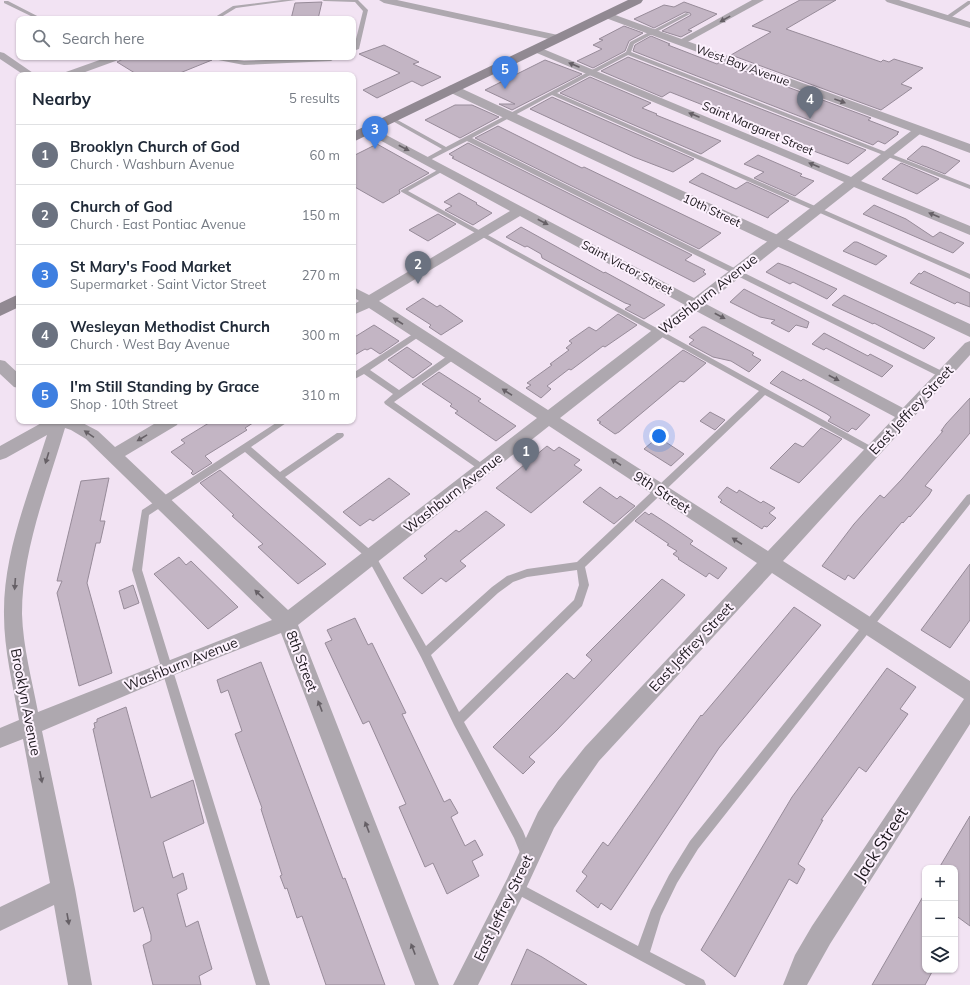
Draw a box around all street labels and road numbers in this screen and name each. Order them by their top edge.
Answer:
street label: West Bay Avenue [694,41,792,89]
street label: Saint Margaret Street [700,98,816,158]
street label: 10th Street [681,190,743,230]
street label: Saint Victor Street [579,237,675,297]
street label: Washburn Avenue [655,250,761,338]
street label: East Jeffrey Street [865,361,957,458]
street label: Washburn Avenue [400,449,506,537]
street label: 9th Street [630,467,694,517]
street label: East Jeffrey Street [645,598,737,695]
street label: 8th Street [282,628,322,694]
street label: Washburn Avenue [122,633,240,695]
street label: Brooklyn Avenue [7,647,45,757]
street label: Jack Street [848,803,913,886]
street label: East Jeffrey Street [470,852,536,964]

